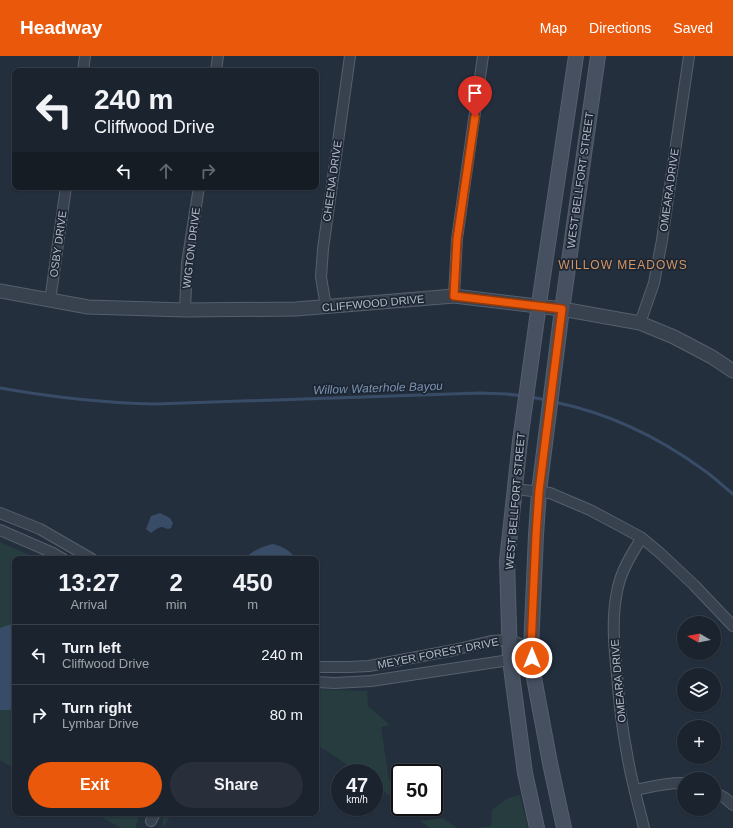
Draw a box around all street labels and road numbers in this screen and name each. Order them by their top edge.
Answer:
street label: WEST BELLFORT STREET [564,111,596,249]
street label: CHEENA DRIVE [320,140,344,222]
street label: OMEARA DRIVE [657,148,681,232]
street label: WIGTON DRIVE [180,207,202,289]
street label: OSBY DRIVE [47,210,69,278]
street label: CLIFFWOOD DRIVE [321,293,425,313]
street label: WEST BELLFORT STREET [503,432,527,570]
street label: MEYER FOREST DRIVE [376,635,500,671]
street label: OMEARA DRIVE [608,639,628,723]

